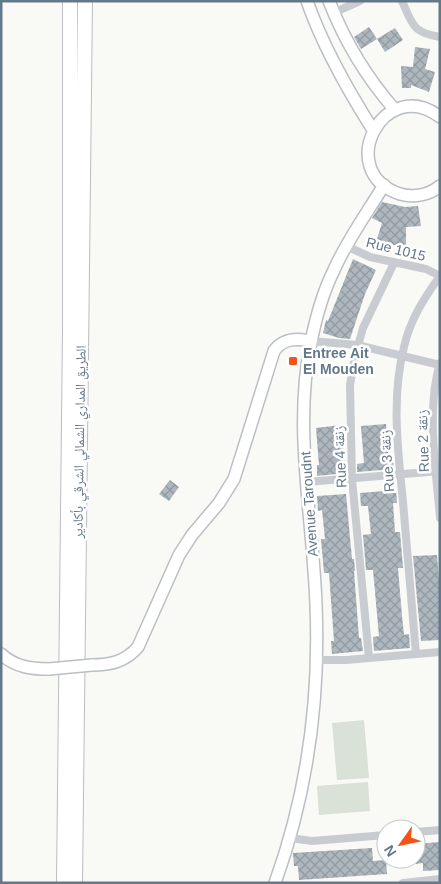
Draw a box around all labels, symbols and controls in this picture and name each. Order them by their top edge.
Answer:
street label: Rue 1015 [365,234,428,264]
street label: الطريق المداري الشمالي الشرقي بأكادير [69,345,92,540]
place label: Entree Ait El Mouden [303,345,374,377]
marker: Entree Ait El Mouden [287,355,299,367]
street label: Rue 2 زنقة [414,410,433,472]
street label: Rue 4 زنقة [330,425,351,489]
street label: Rue 3 زنقة [377,429,398,493]
street label: Avenue Taroudnt [297,451,321,557]
north arrow [376,819,426,869]
text: N [381,842,400,860]

